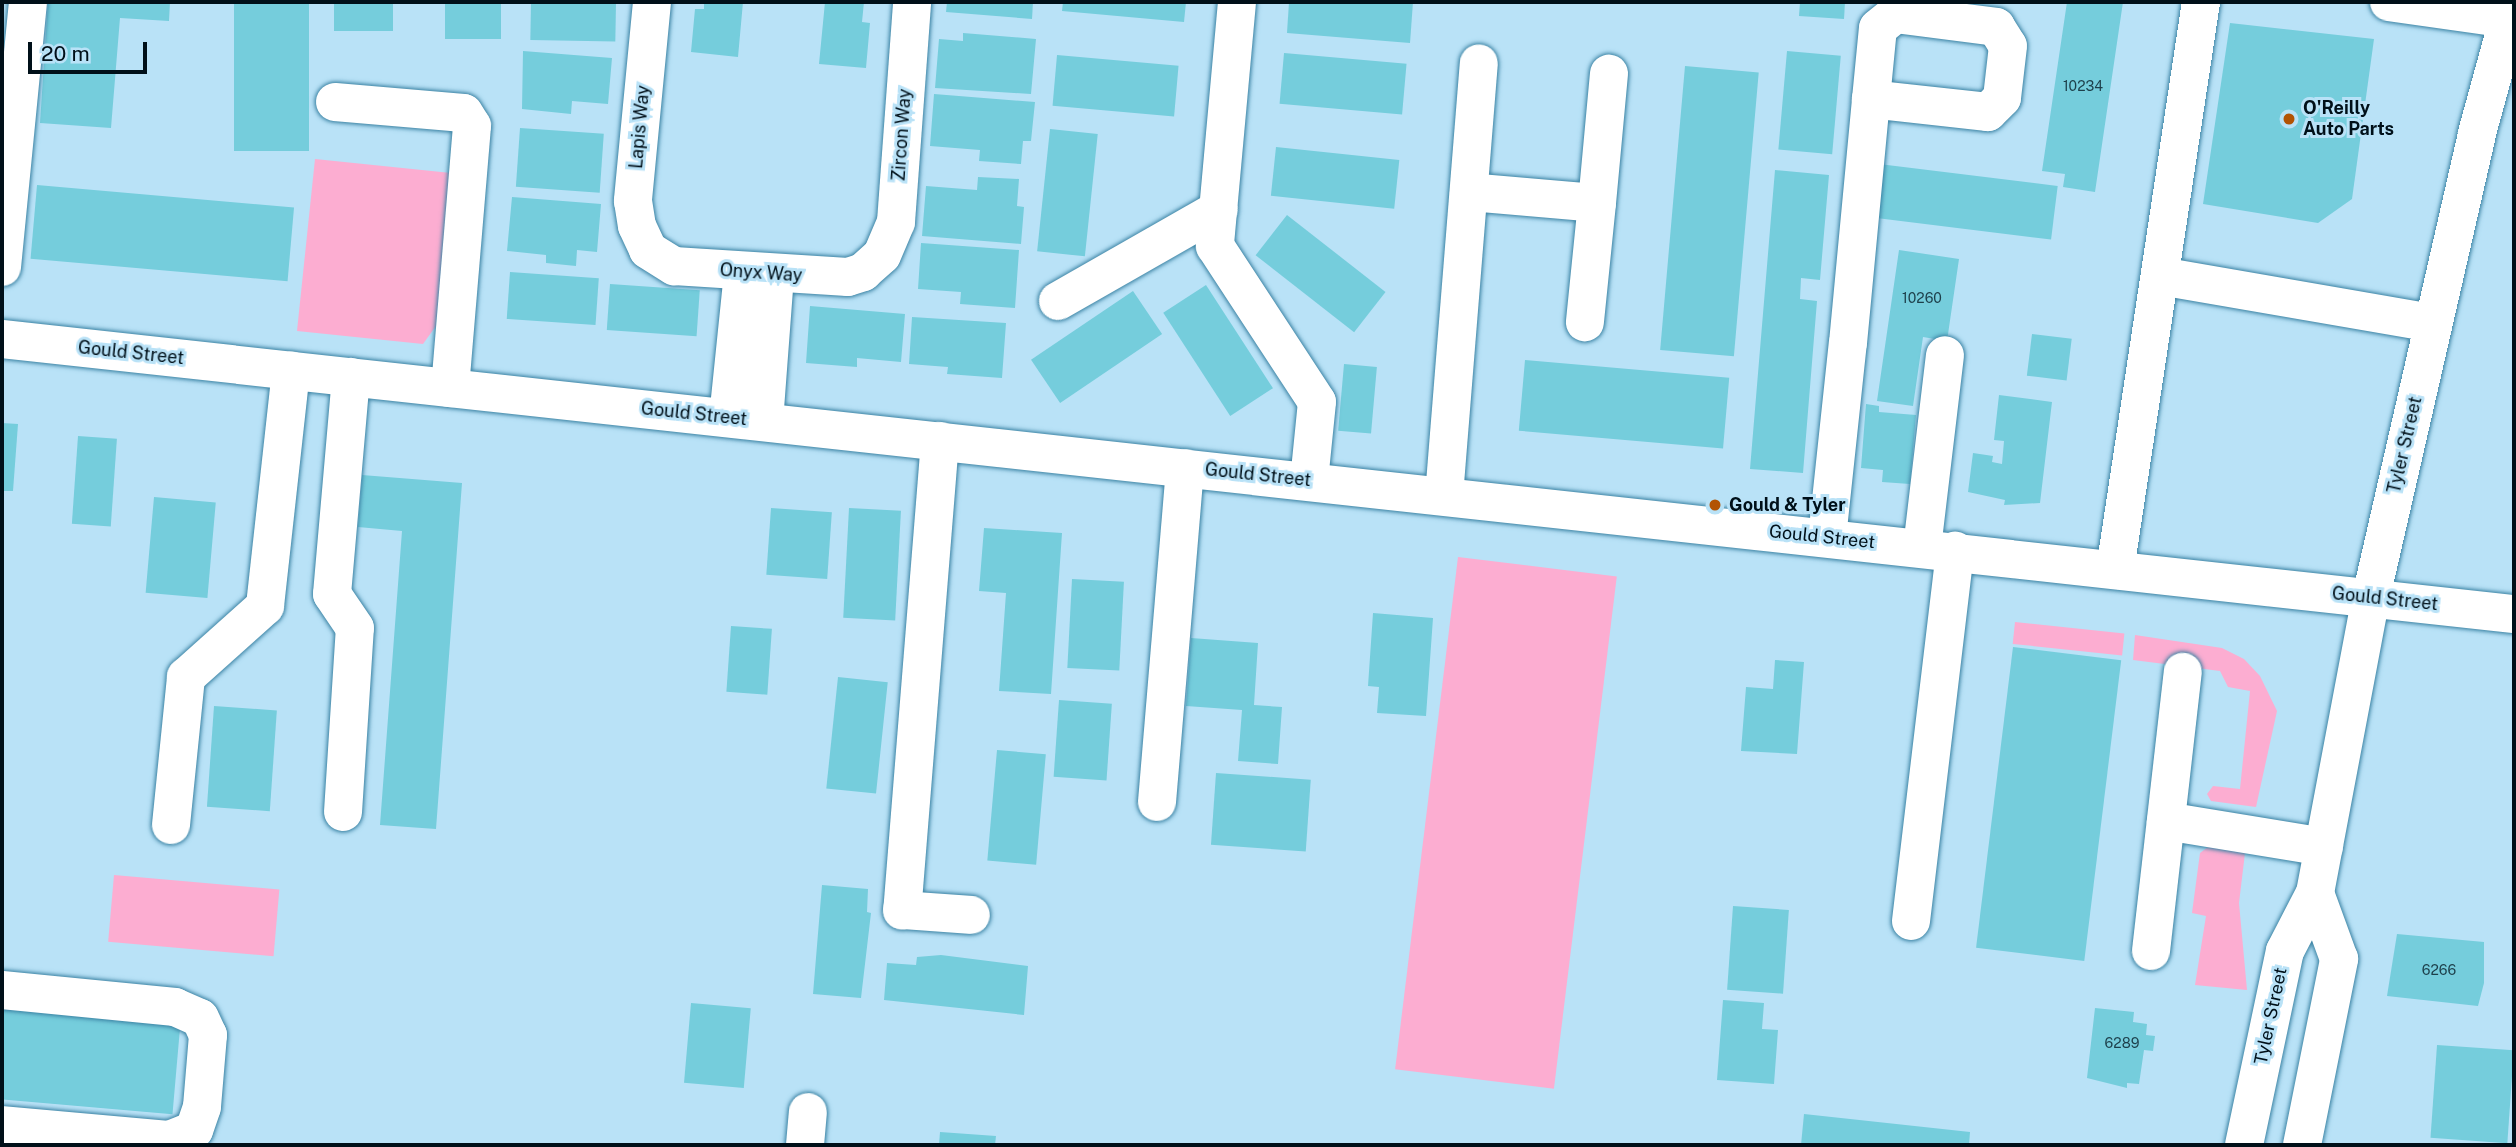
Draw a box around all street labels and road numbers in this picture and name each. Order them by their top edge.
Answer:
street label: Lapis Way [626,84,654,170]
street label: Zircon Way [888,88,916,182]
street label: Onyx Way [719,259,803,287]
street label: Gould Street [77,337,185,369]
street label: Tyler Street [2383,394,2427,496]
street label: Gould Street [640,398,748,430]
street label: Gould Street [1204,459,1312,491]
street label: Gould Street [1768,521,1876,553]
street label: Gould Street [2331,583,2439,615]
street label: Tyler Street [2250,965,2292,1067]

